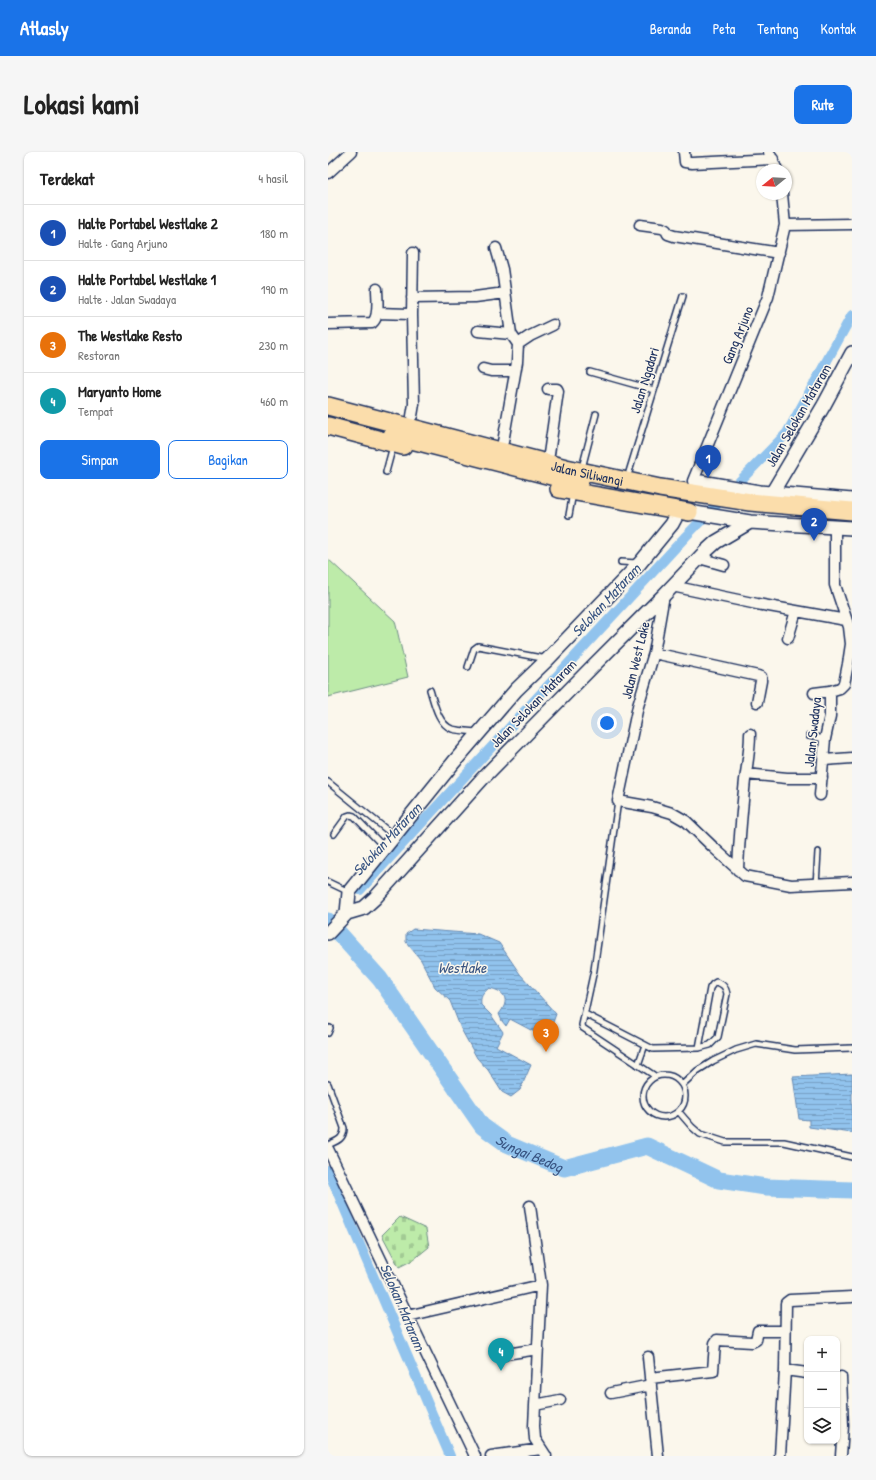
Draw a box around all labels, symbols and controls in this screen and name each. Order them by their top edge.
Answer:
text: Atlasly [20,15,69,41]
text: Beranda [650,19,691,38]
text: Peta [713,19,735,38]
text: Tentang [757,19,799,38]
text: Kontak [821,19,856,38]
text: Lokasi kami [24,85,140,123]
button: Rute [794,85,852,124]
north arrow [756,164,792,200]
text: Terdekat [40,167,94,190]
text: 4 hasil [258,169,288,187]
text: Halte Portabel Westlake 2 [78,213,218,234]
text: 1 [51,224,55,242]
text: 180 m [260,224,288,242]
text: Halte · Gang Arjuno [78,234,168,252]
text: Halte Portabel Westlake 1 [78,269,216,290]
text: 2 [50,280,56,298]
text: 190 m [261,280,288,298]
text: Halte · Jalan Swadaya [78,290,176,308]
street label: Gang Arjuno [717,303,758,367]
text: The Westlake Resto [78,325,182,346]
text: 3 [50,336,56,354]
text: 230 m [258,336,288,354]
street label: Jalan Ngadari [625,345,664,416]
text: Restoran [78,346,120,364]
street label: Jalan Selokan Mataram [761,360,835,470]
text: Maryanto Home [78,381,161,402]
text: 4 [51,392,55,410]
text: 460 m [260,392,288,410]
text: Tempat [78,402,113,420]
button: Simpan [40,440,160,479]
button: Bagikan [168,440,288,479]
pin: 1 [695,445,721,478]
street label: Jalan Siliwangi [549,455,626,490]
pin: 2 [801,508,827,541]
water label: Selokan Mataram [567,558,646,641]
street label: Jalan West Lake [616,619,654,701]
street label: Jalan Selokan Mataram [486,655,580,751]
street label: Jalan Swadaya [799,696,826,768]
your location [597,713,617,733]
water label: Selokan Mataram [348,797,427,880]
water label: Westlake [438,957,487,978]
pin: 3 [533,1019,559,1052]
water label: Sungai Bedog [492,1129,568,1177]
water label: Selokan Mataram [375,1260,431,1355]
map controls [804,1336,840,1444]
button: + [804,1336,840,1372]
pin: 4 [488,1338,514,1371]
button: − [804,1372,840,1408]
button: layers [804,1408,840,1444]

